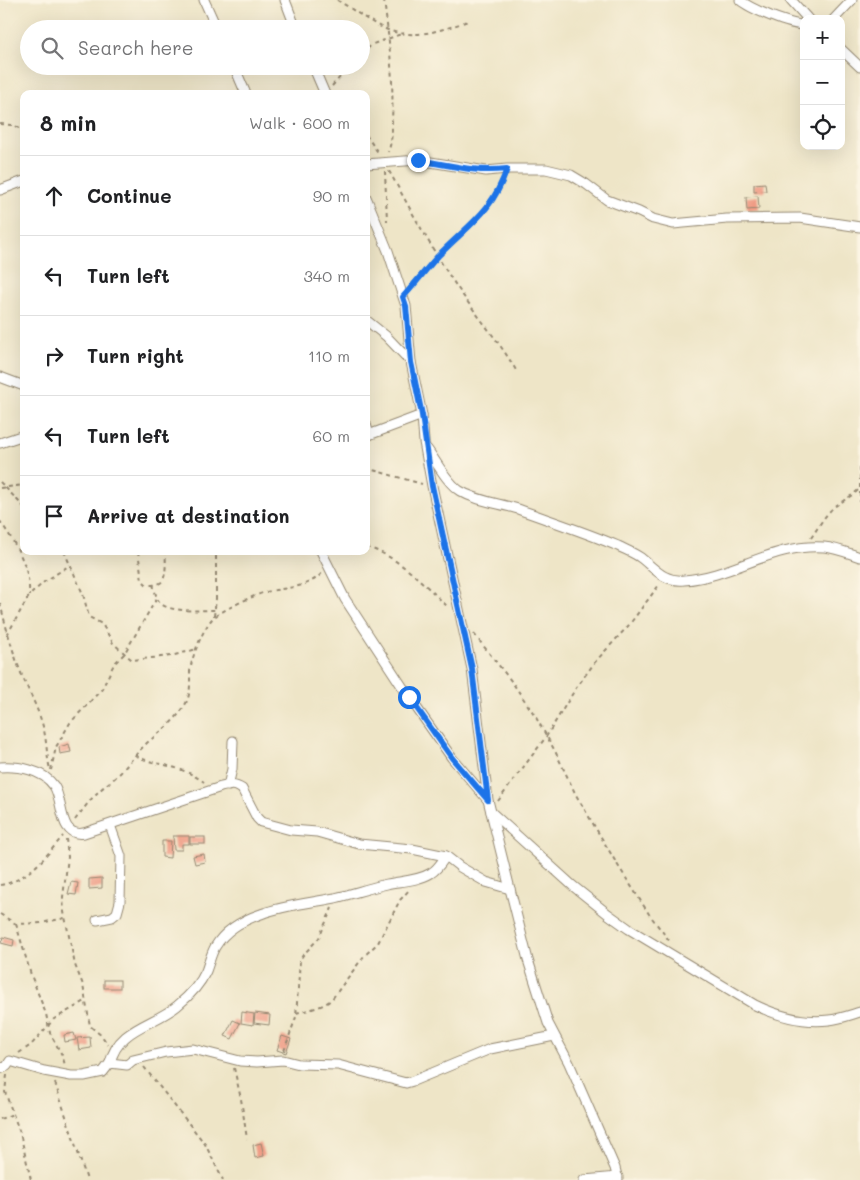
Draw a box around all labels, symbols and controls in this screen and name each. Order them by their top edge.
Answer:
map controls [800,15,845,150]
button: + [800,15,845,60]
search box [20,20,370,75]
icon: search [38,34,66,62]
text: Search here [78,35,194,60]
button: − [800,60,845,105]
button: locate [800,105,845,150]
text: 8 min [40,109,96,136]
text: Walk · 600 m [249,112,350,133]
route end [407,149,430,172]
icon: ahead [40,182,68,210]
text: Continue [87,183,172,208]
text: 90 m [313,185,350,206]
icon: left [40,262,68,290]
text: Turn left [87,263,170,288]
text: 340 m [303,265,350,286]
icon: right [40,342,68,370]
text: Turn right [87,343,184,368]
text: 110 m [308,345,350,366]
icon: left [40,422,68,450]
text: Turn left [87,423,170,448]
text: 60 m [313,425,350,446]
icon: arrive [40,502,68,530]
text: Arrive at destination [87,503,290,528]
route start [398,686,421,709]

